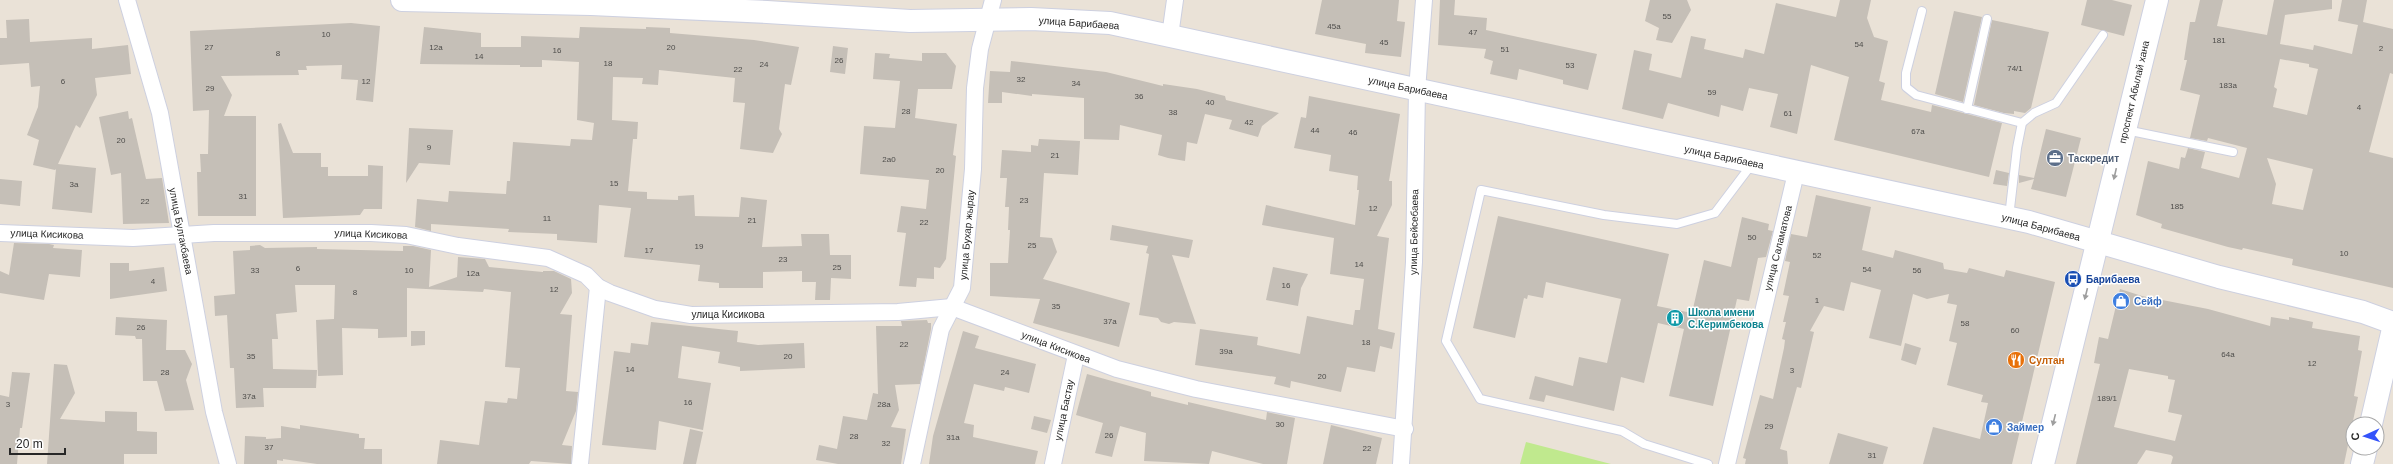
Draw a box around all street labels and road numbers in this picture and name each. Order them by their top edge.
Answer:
street label: улица Барибаева [1038,15,1120,31]
street label: проспект Абылай хана [2117,39,2151,145]
street label: улица Барибаева [1367,74,1449,102]
street label: улица Барибаева [1683,143,1765,171]
street label: улица Булгакбаева [167,187,195,276]
street label: улица Бейсебаева [1408,189,1420,275]
street label: улица Бухар жырау [958,190,976,280]
street label: улица Саламатова [1762,204,1794,292]
street label: улица Барибаева [2000,211,2082,243]
street label: улица Кисикова [10,227,84,241]
street label: улица Кисикова [334,227,408,241]
street label: улица Кисикова [691,309,765,320]
street label: улица Кисикова [1020,329,1092,365]
street label: улица Бастау [1052,378,1076,442]

